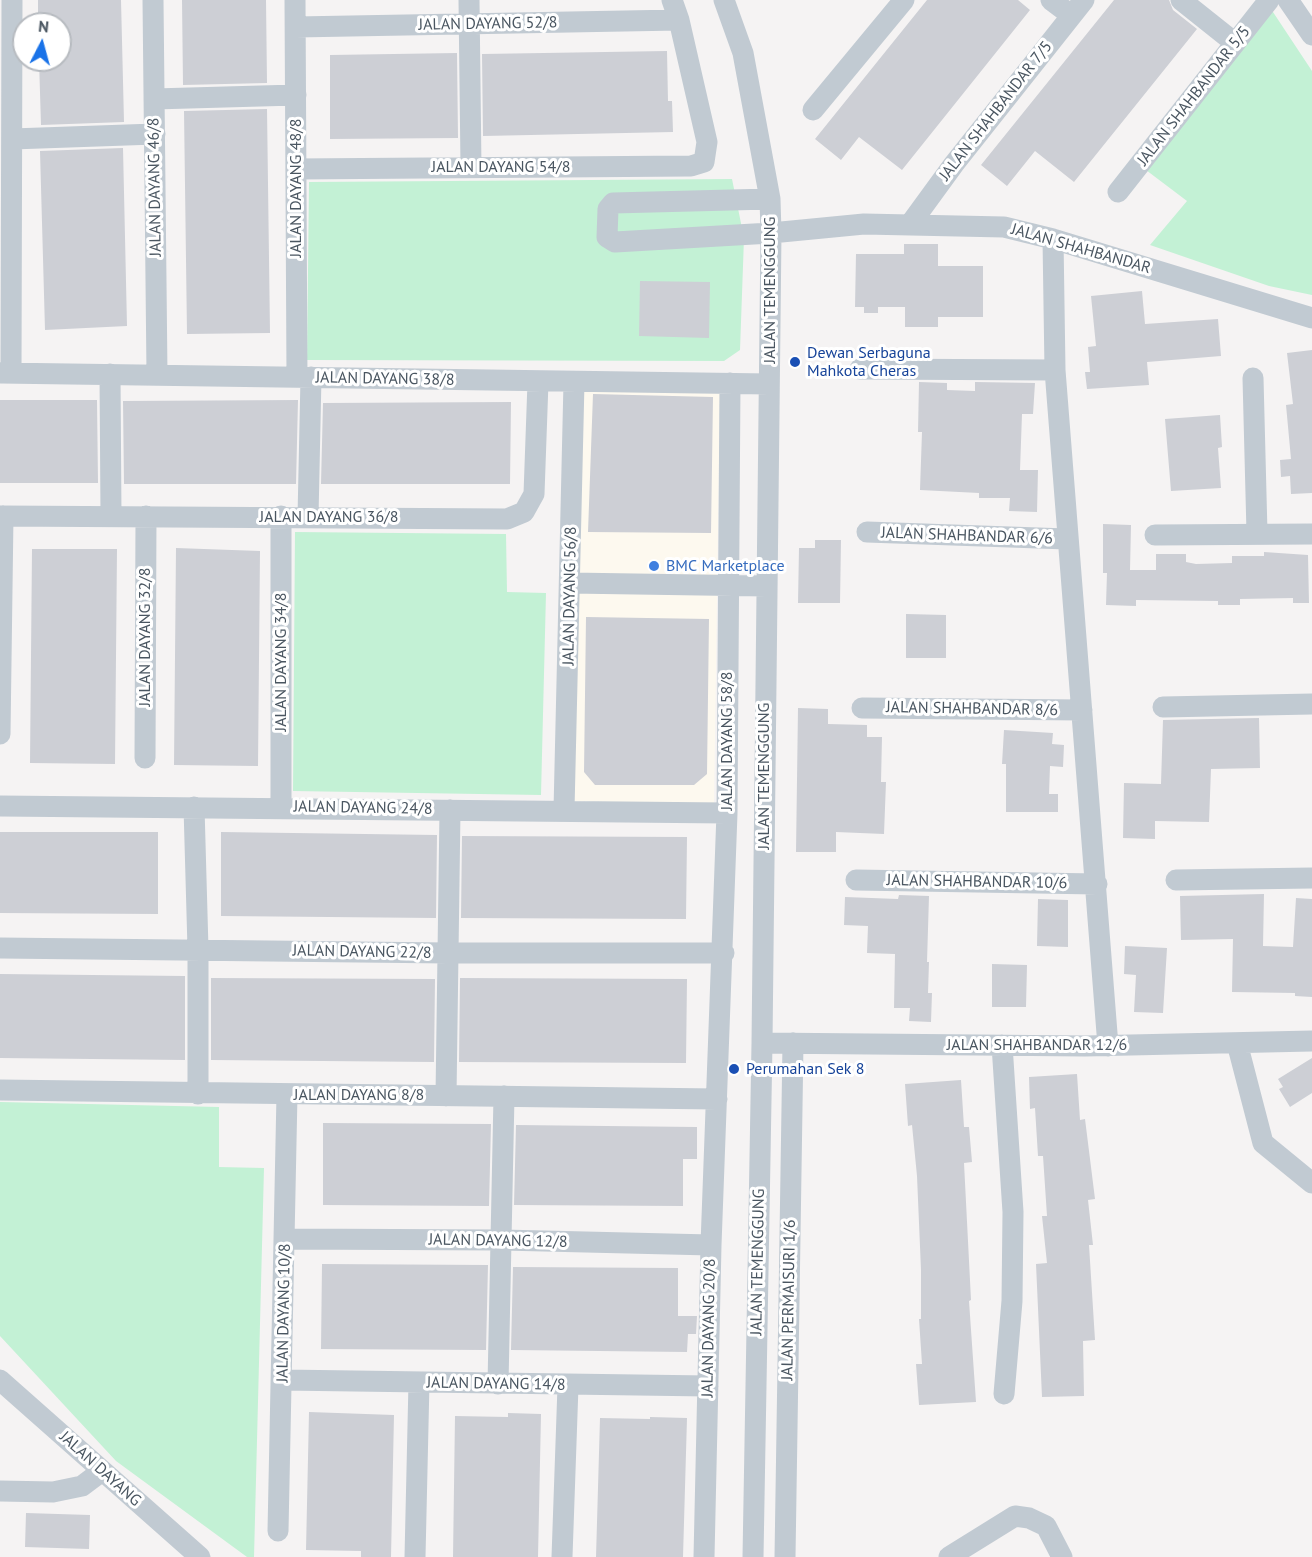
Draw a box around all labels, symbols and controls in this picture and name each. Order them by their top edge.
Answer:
north arrow [12,12,72,72]
street label: JALAN DAYANG 52/8 [418,13,558,35]
text: N [37,16,50,37]
street label: JALAN SHAHBANDAR 5/5 [1134,22,1254,170]
street label: JALAN SHAHBANDAR 7/5 [936,37,1056,185]
street label: JALAN DAYANG 46/8 [144,117,166,257]
street label: JALAN DAYANG 48/8 [286,119,306,257]
street label: JALAN DAYANG 54/8 [432,157,570,177]
street label: JALAN TEMENGGUNG [760,217,780,363]
street label: JALAN SHAHBANDAR [1009,220,1153,278]
place label: Dewan Serbaguna Mahkota Cheras [807,343,931,381]
marker: Dewan Serbaguna Mahkota Cheras [788,355,802,369]
street label: JALAN DAYANG 38/8 [315,368,455,390]
street label: JALAN DAYANG 36/8 [260,507,398,527]
street label: JALAN SHAHBANDAR 6/6 [881,523,1053,549]
street label: JALAN DAYANG 56/8 [559,526,581,666]
place label: BMC Marketplace [666,556,785,576]
marker: BMC Marketplace [647,559,661,573]
street label: JALAN DAYANG 32/8 [135,568,155,706]
street label: JALAN DAYANG 34/8 [271,593,291,731]
street label: JALAN DAYANG 58/8 [717,672,737,810]
street label: JALAN SHAHBANDAR 8/6 [886,698,1058,720]
street label: JALAN TEMENGGUNG [754,703,774,849]
street label: JALAN DAYANG 24/8 [293,797,433,819]
street label: JALAN SHAHBANDAR 10/6 [887,871,1067,893]
street label: JALAN DAYANG 22/8 [292,941,432,963]
street label: JALAN SHAHBANDAR 12/6 [947,1035,1127,1055]
place label: Perumahan Sek 8 [746,1059,864,1079]
marker: Perumahan Sek 8 [727,1062,741,1076]
street label: JALAN DAYANG 8/8 [294,1085,424,1105]
street label: JALAN TEMENGGUNG [747,1188,769,1336]
street label: JALAN PERMAISURI 1/6 [778,1219,800,1381]
street label: JALAN DAYANG 12/8 [428,1230,568,1252]
street label: JALAN DAYANG 10/8 [273,1243,295,1383]
street label: JALAN DAYANG 20/8 [698,1258,720,1398]
street label: JALAN DAYANG 14/8 [426,1373,566,1395]
street label: JALAN DAYANG [55,1427,145,1511]

